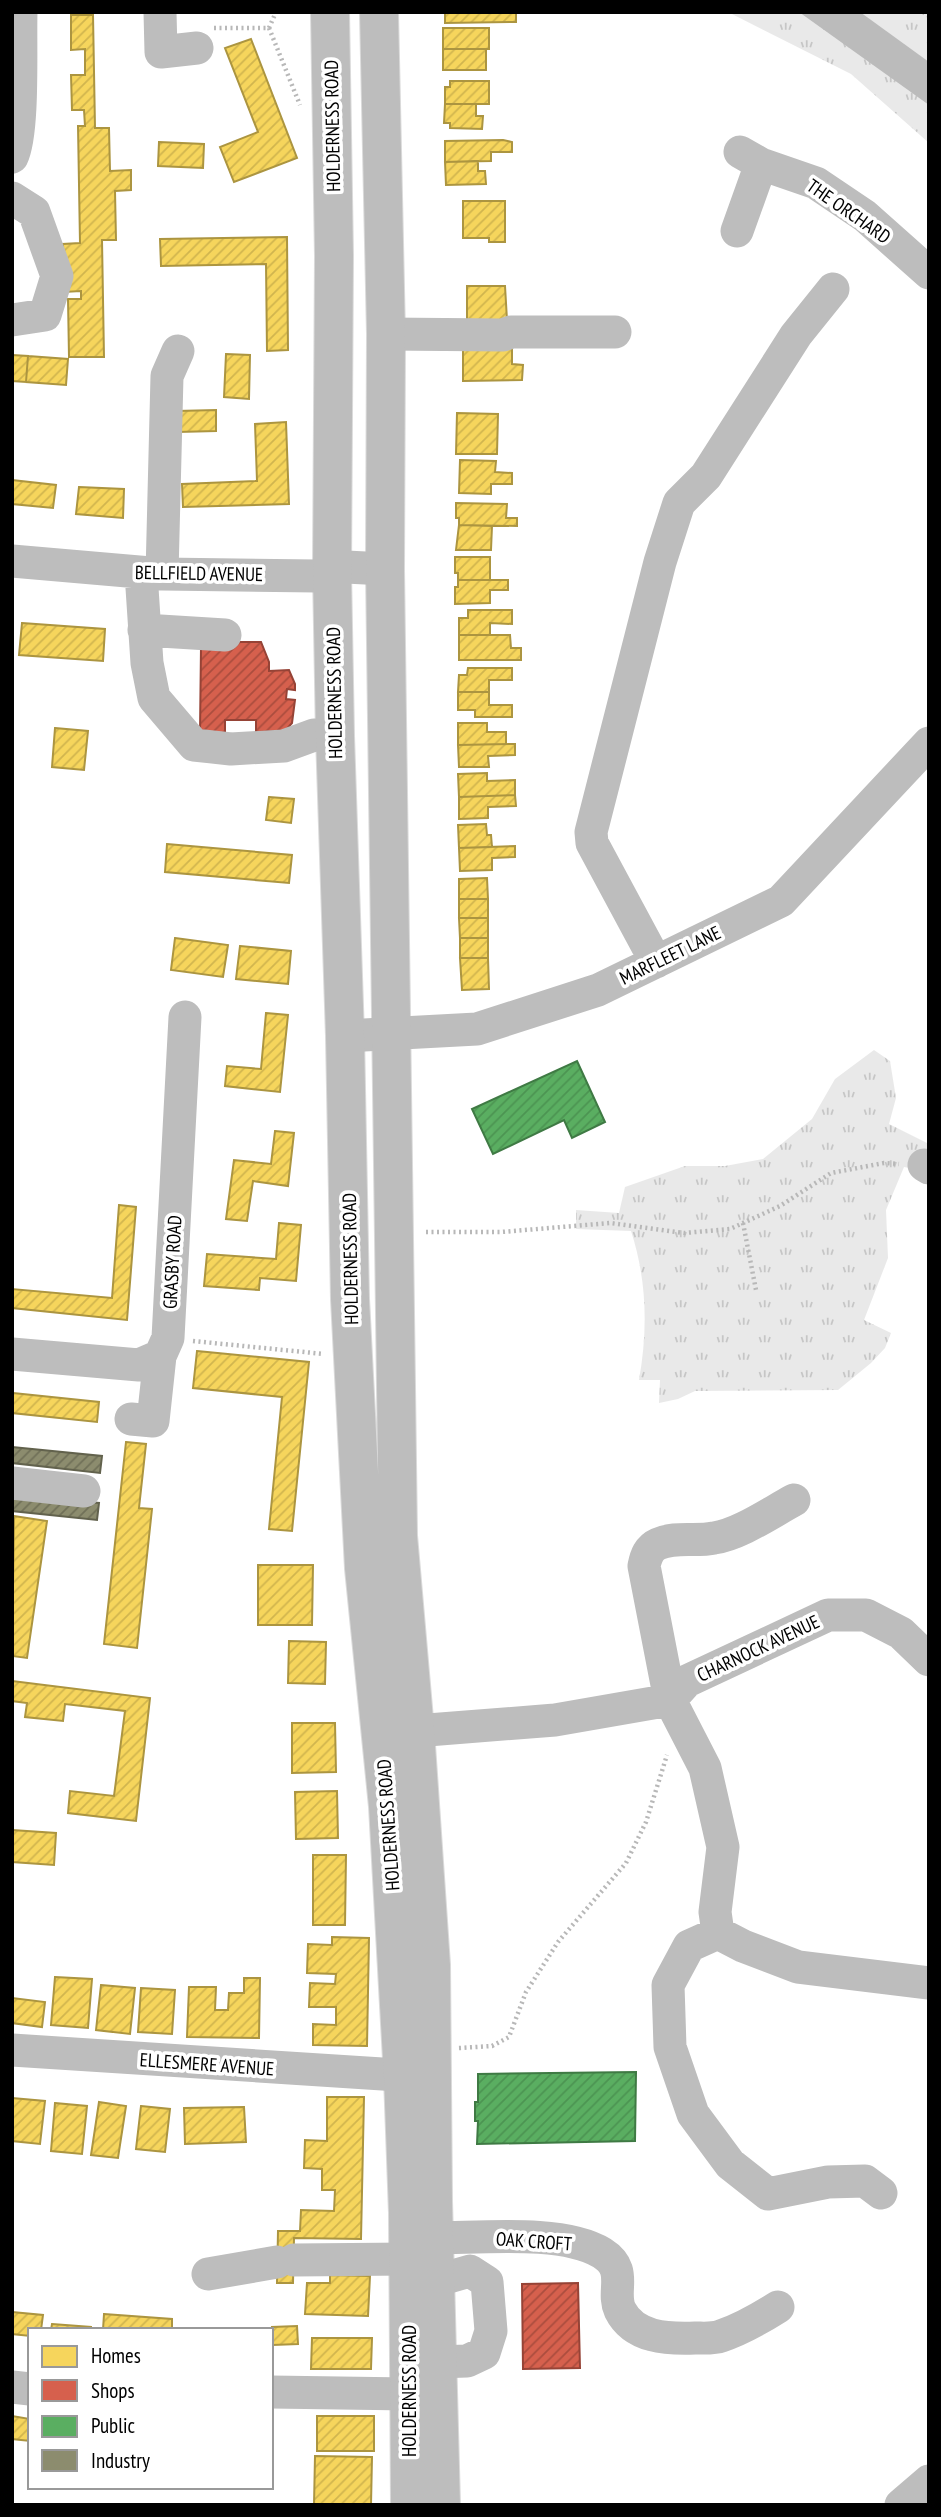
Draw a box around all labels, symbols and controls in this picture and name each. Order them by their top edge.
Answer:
street label: HOLDERNESS ROAD [319,60,345,192]
street label: THE ORCHARD [802,173,896,249]
street label: BELLFIELD AVENUE [135,560,263,586]
street label: HOLDERNESS ROAD [321,627,347,759]
street label: MARFLEET LANE [616,920,724,990]
street label: HOLDERNESS ROAD [337,1193,363,1325]
street label: GRASBY ROAD [158,1214,186,1310]
street label: CHARNOCK AVENUE [693,1609,823,1687]
street label: HOLDERNESS ROAD [371,1758,405,1892]
street label: ELLESMERE AVENUE [139,2047,275,2081]
street label: OAK CROFT [495,2226,573,2256]
street label: HOLDERNESS ROAD [397,2325,421,2457]
legend [28,2328,273,2489]
text: Homes [91,2342,141,2369]
text: Shops [91,2377,135,2404]
text: Public [91,2412,136,2439]
text: Industry [91,2447,150,2474]

